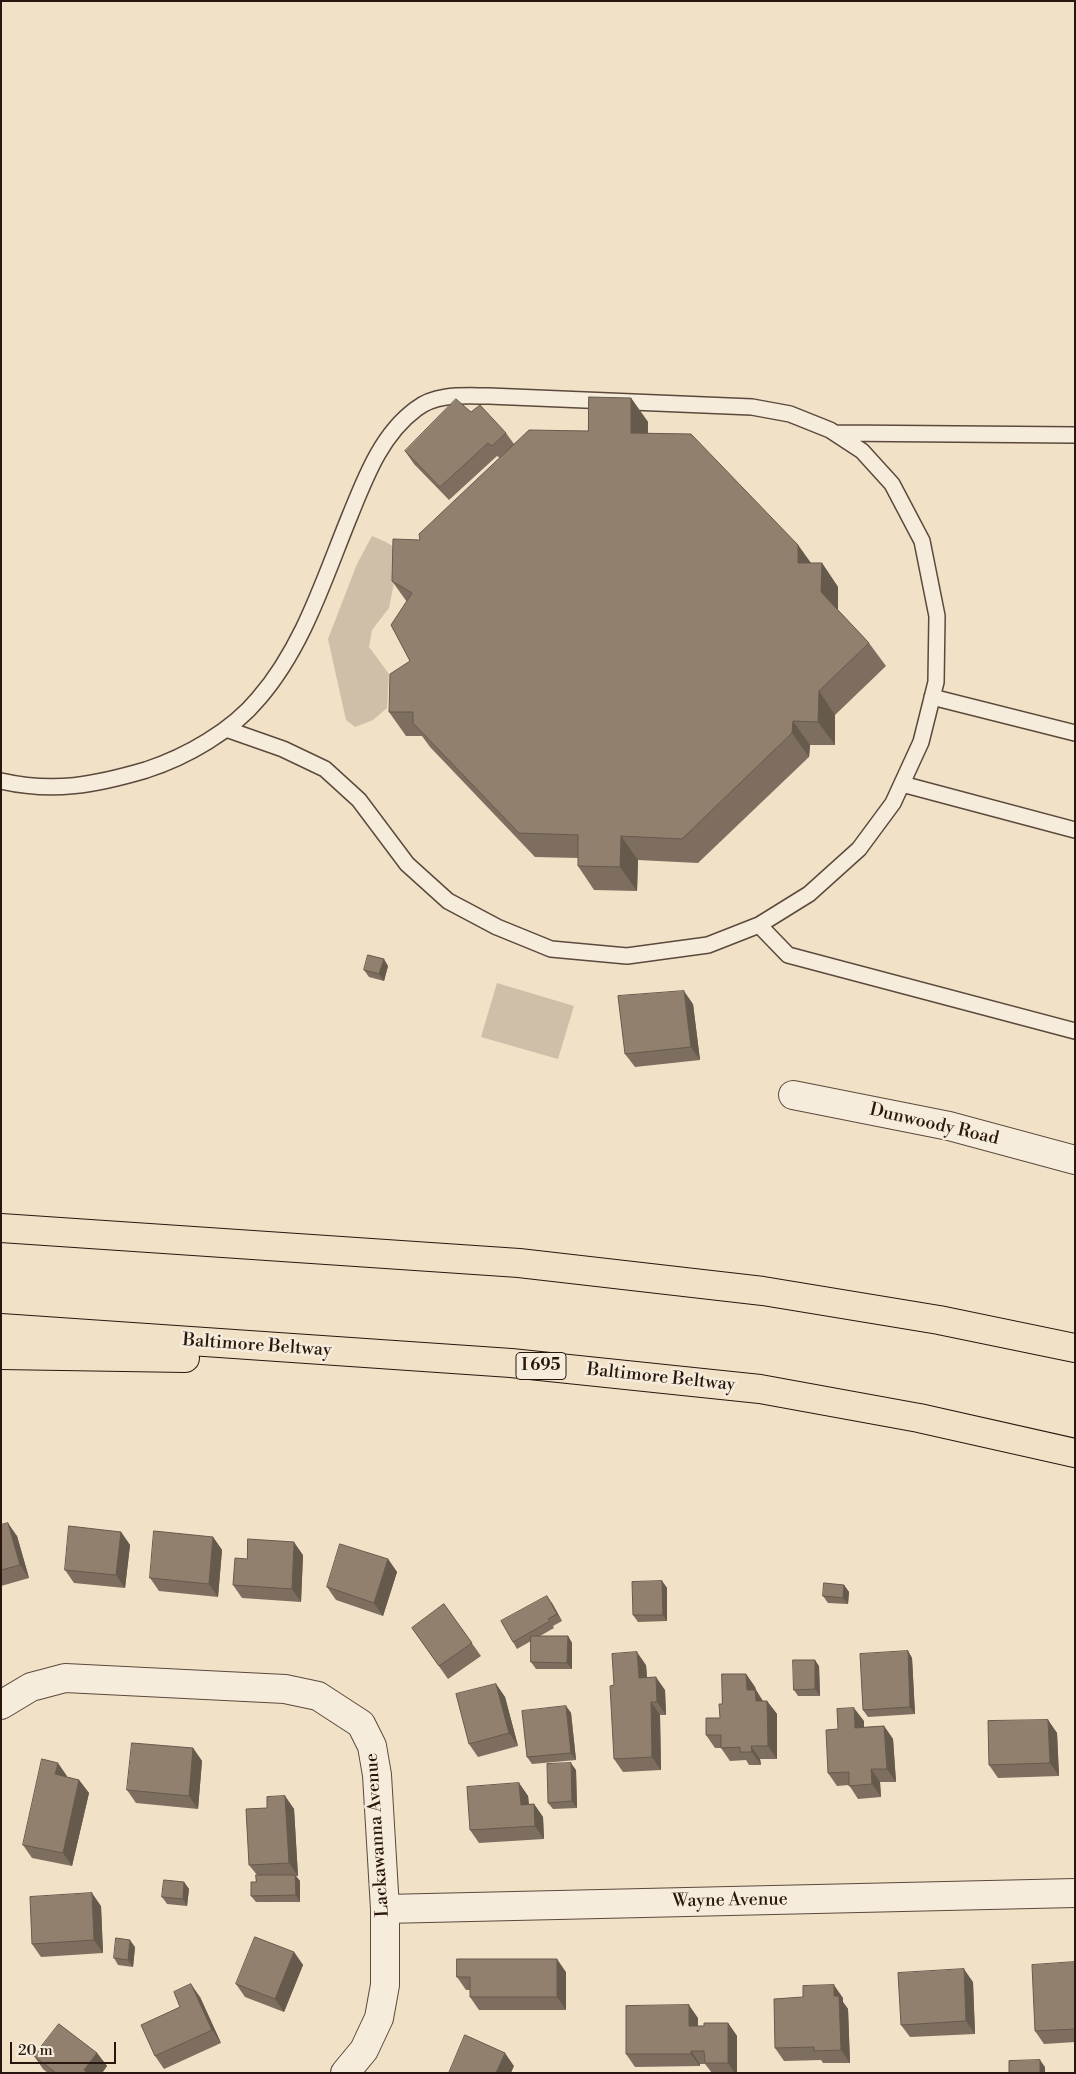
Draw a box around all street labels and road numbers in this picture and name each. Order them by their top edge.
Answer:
street label: Dunwoody Road [867,1100,1001,1150]
street label: Baltimore Beltway [182,1330,332,1362]
road number: I 695 [516,1352,566,1380]
street label: Baltimore Beltway [586,1359,736,1397]
street label: Lackawanna Avenue [361,1752,395,1918]
street label: Wayne Avenue [672,1889,788,1913]

